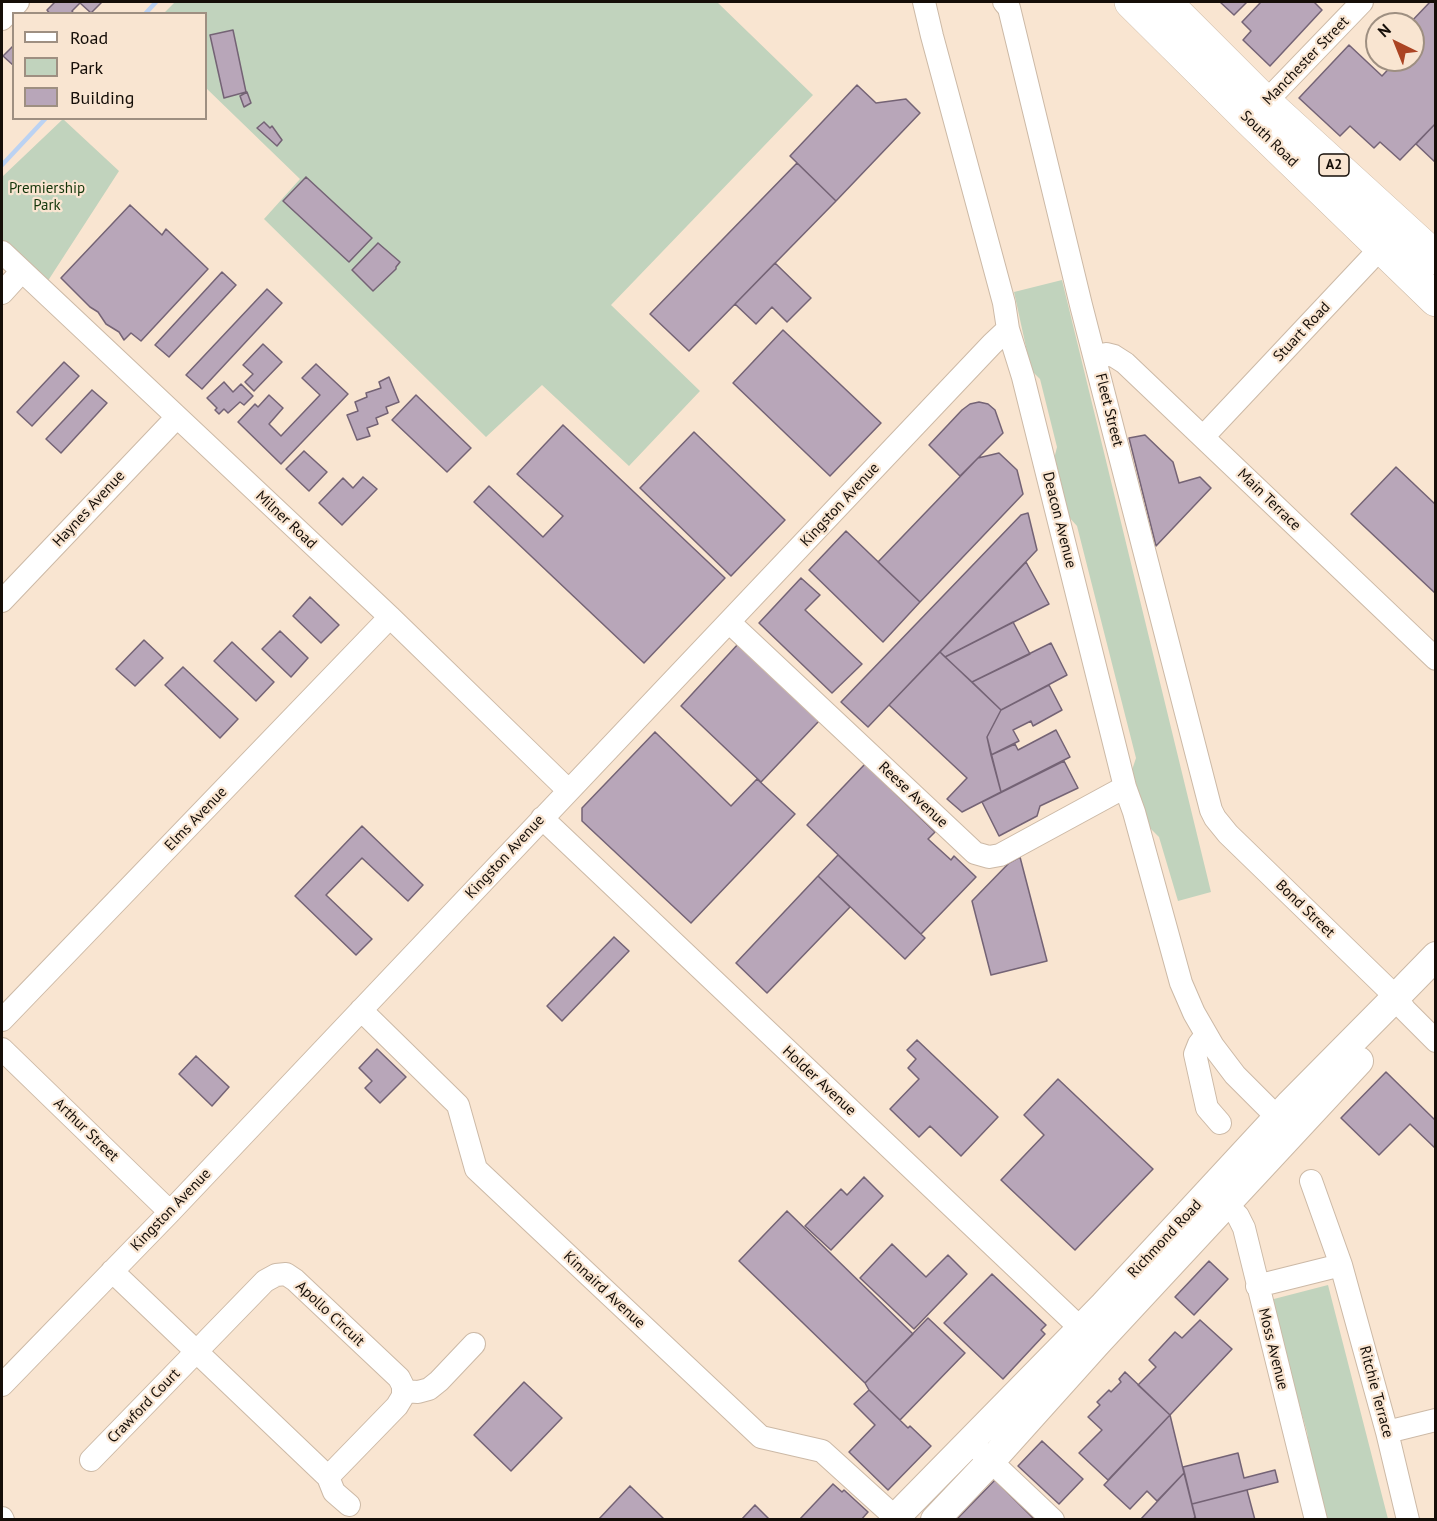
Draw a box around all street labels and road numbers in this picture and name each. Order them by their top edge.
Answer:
street label: Manchester Street [1259,13,1353,109]
street label: South Road [1236,107,1302,171]
road number: A2 [1319,154,1349,176]
street label: Stuart Road [1270,298,1334,366]
street label: Fleet Street [1091,372,1127,448]
street label: Kingston Avenue [797,459,883,551]
street label: Main Terrace [1234,465,1304,535]
street label: Haynes Avenue [49,467,129,551]
street label: Deacon Avenue [1038,470,1080,570]
street label: Milner Road [252,487,320,553]
street label: Reese Avenue [875,758,951,832]
street label: Elms Avenue [161,783,231,855]
street label: Kingston Avenue [462,811,548,903]
street label: Bond Street [1272,876,1338,942]
street label: Holder Avenue [778,1042,860,1120]
street label: Arthur Street [50,1095,122,1165]
street label: Kingston Avenue [127,1165,215,1255]
street label: Richmond Road [1124,1196,1206,1282]
street label: Kinnaird Avenue [559,1248,649,1332]
street label: Apollo Circuit [292,1278,368,1350]
street label: Moss Avenue [1254,1306,1292,1392]
street label: Ritchie Terrace [1355,1344,1397,1440]
street label: Crawford Court [104,1365,184,1447]

